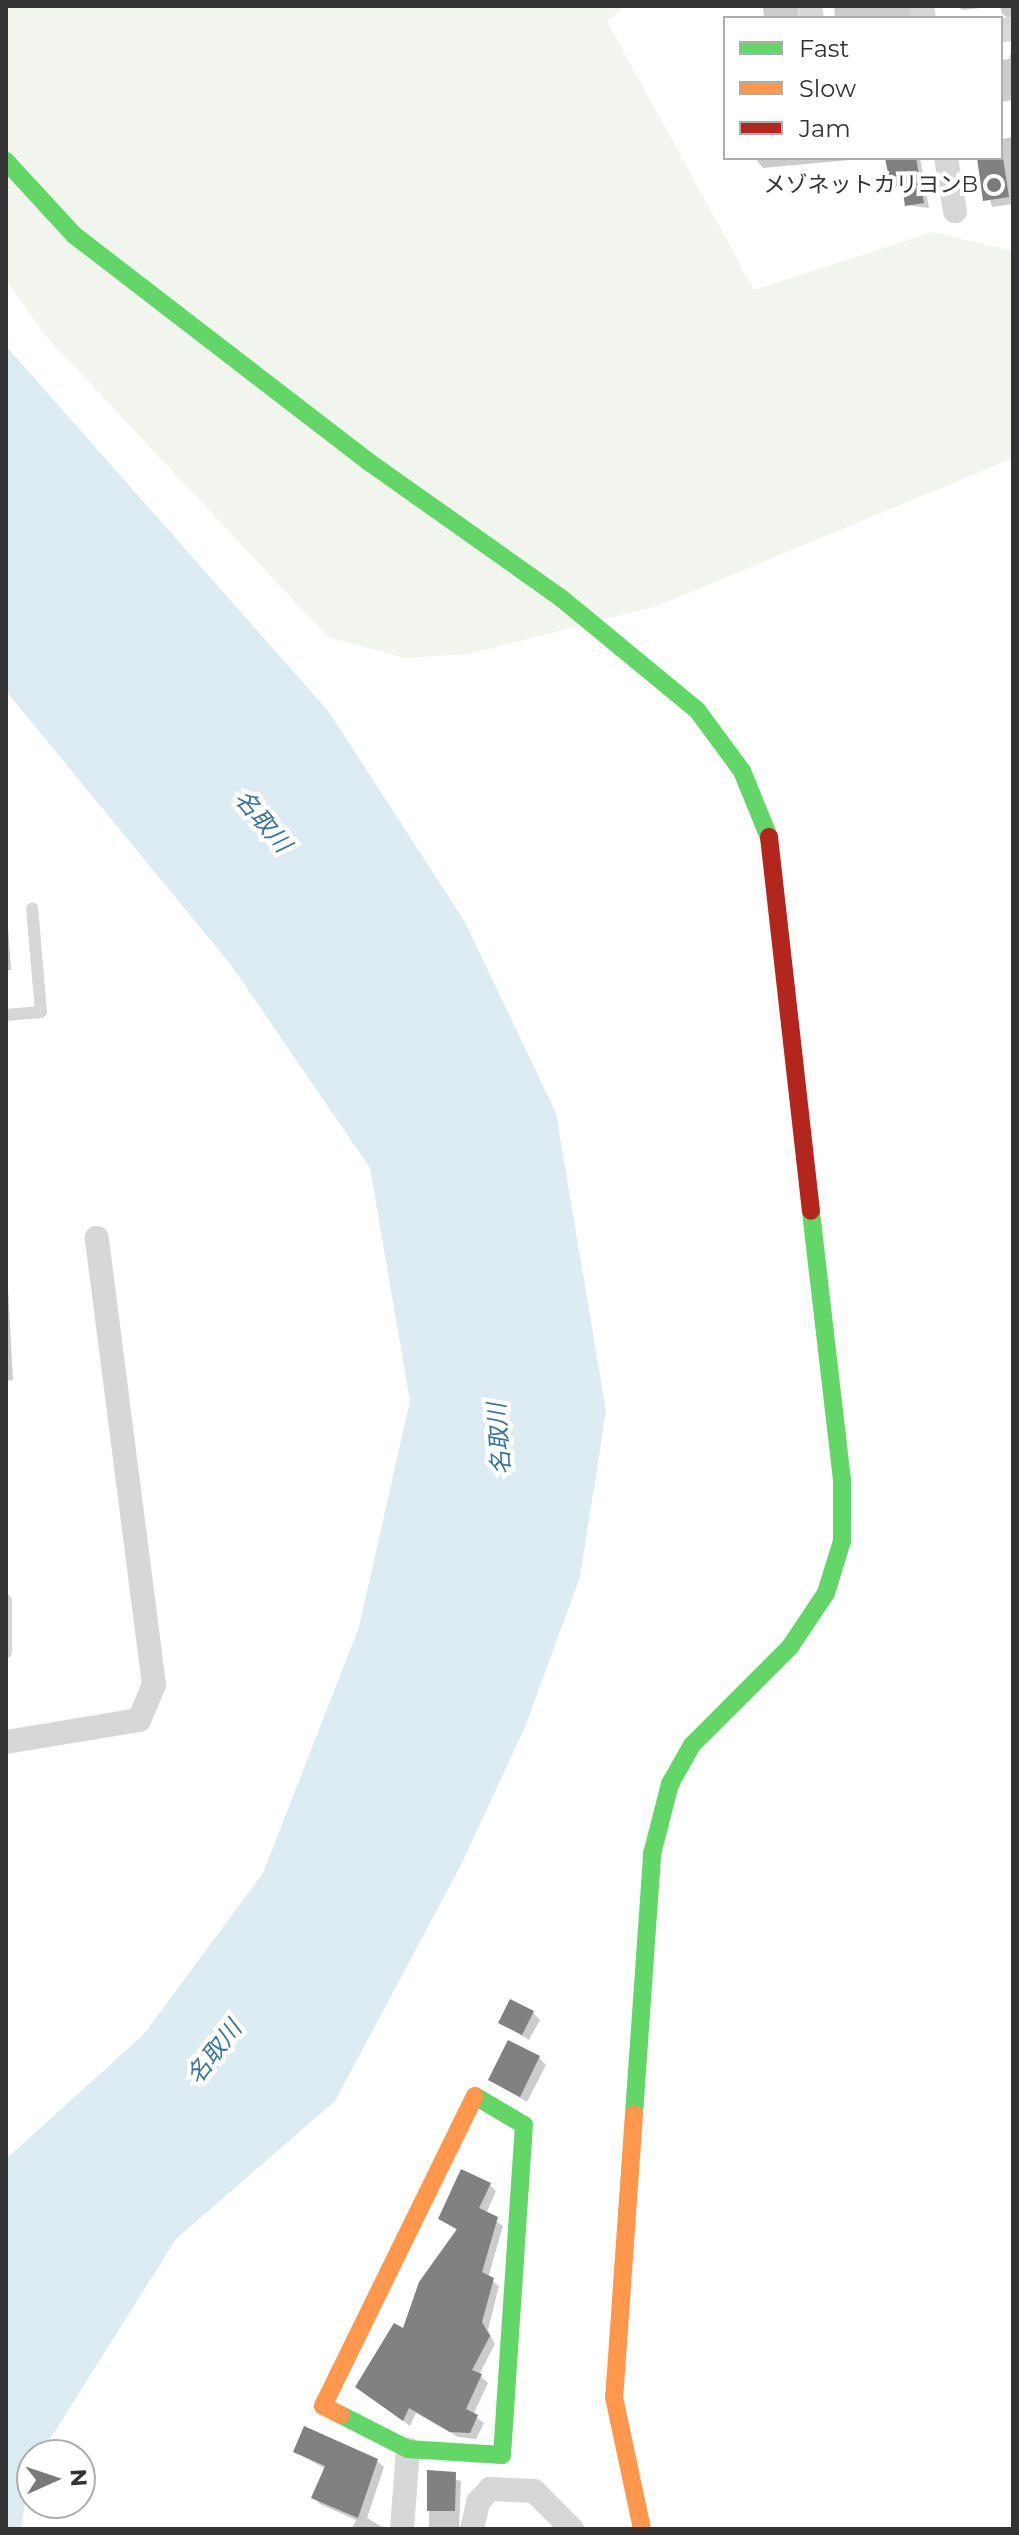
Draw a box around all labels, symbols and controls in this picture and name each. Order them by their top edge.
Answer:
legend [723,16,1003,160]
text: Fast [799,34,849,63]
text: Slow [799,74,856,103]
text: Jam [799,114,851,143]
place label: メゾネットカリヨンB [763,172,978,198]
marker: メゾネットカリヨンB [985,176,1003,194]
water label: 名取川 [229,784,297,858]
water label: 名取川 [482,1402,516,1476]
water label: 名取川 [180,2015,248,2089]
north arrow [16,2439,96,2519]
text: N [65,2468,92,2487]

